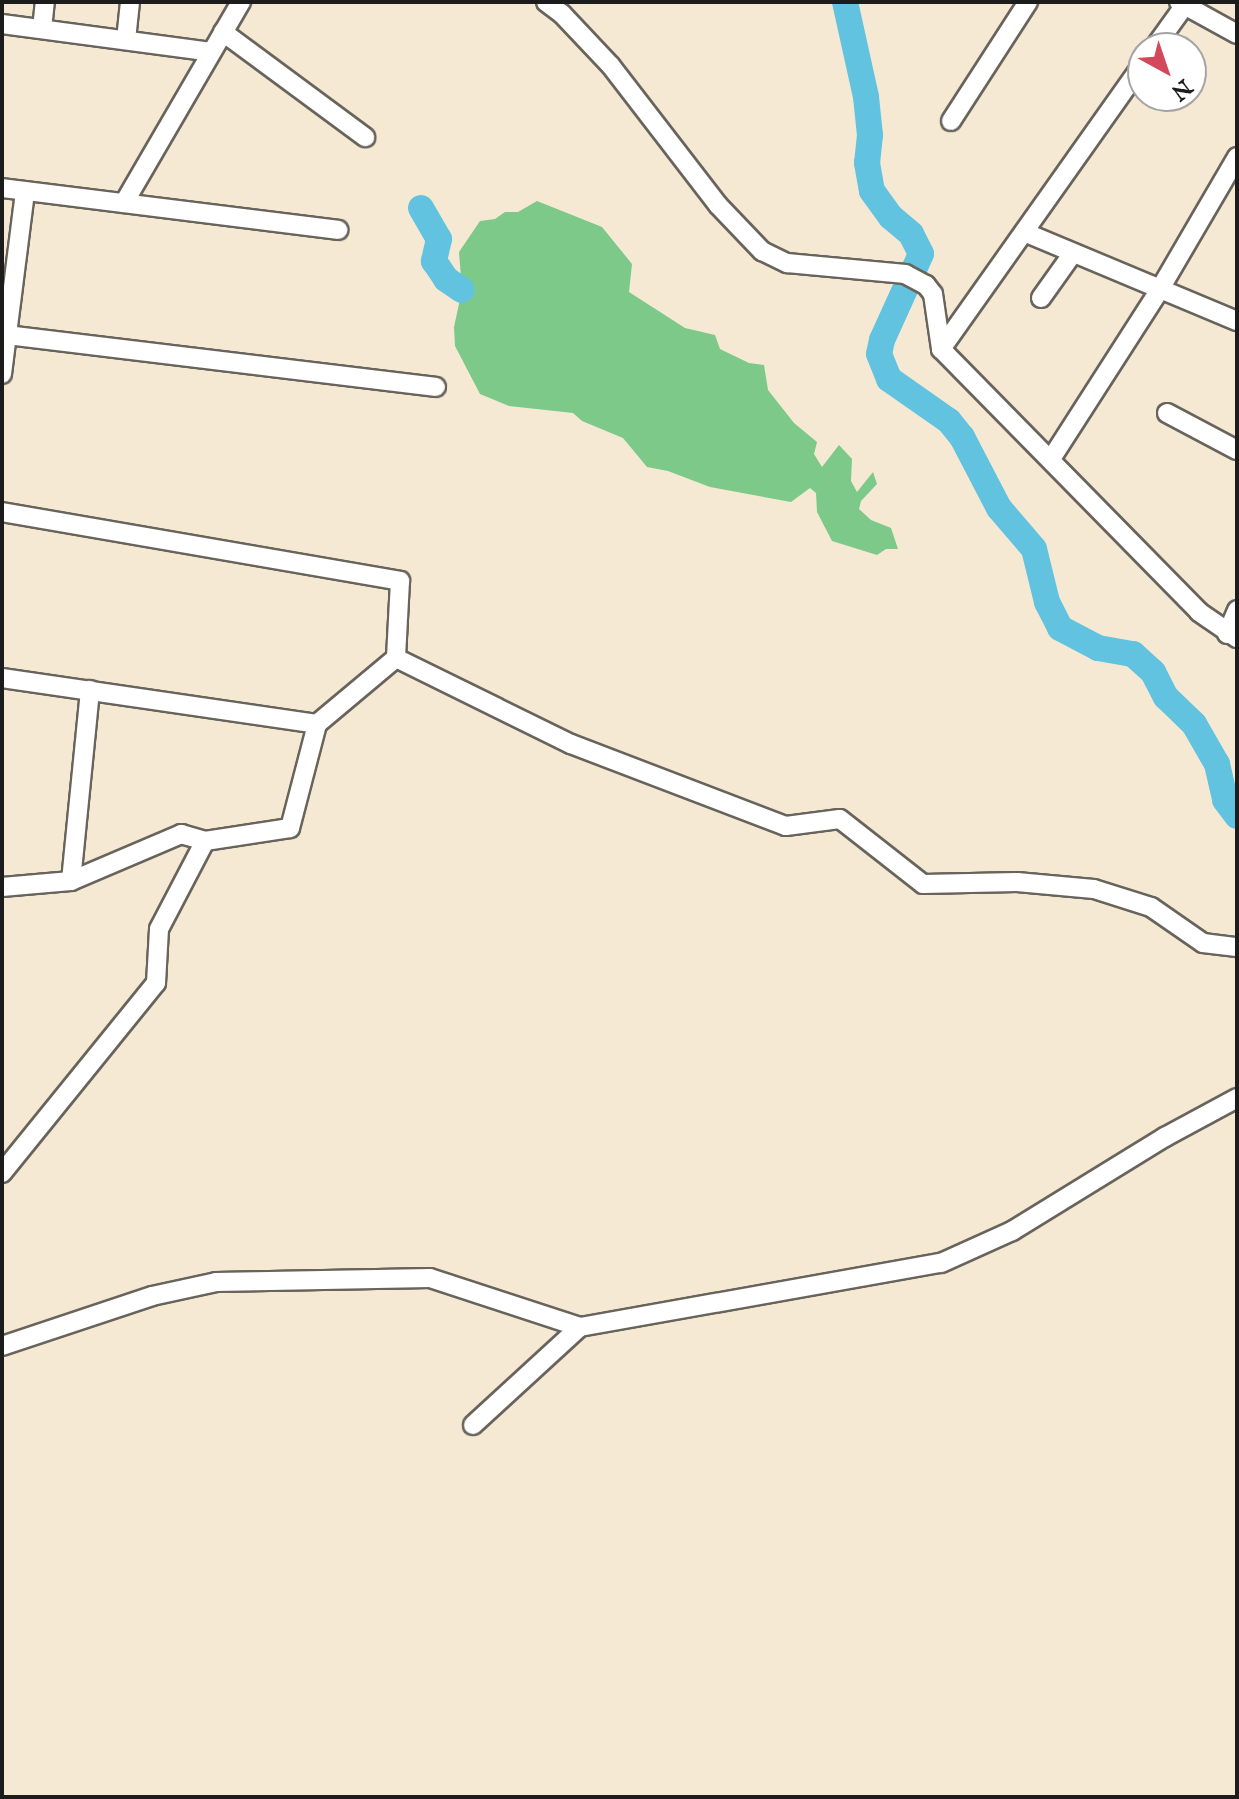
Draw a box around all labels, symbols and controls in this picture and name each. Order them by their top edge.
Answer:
north arrow [1127,32,1207,112]
text: N [1165,72,1197,106]

